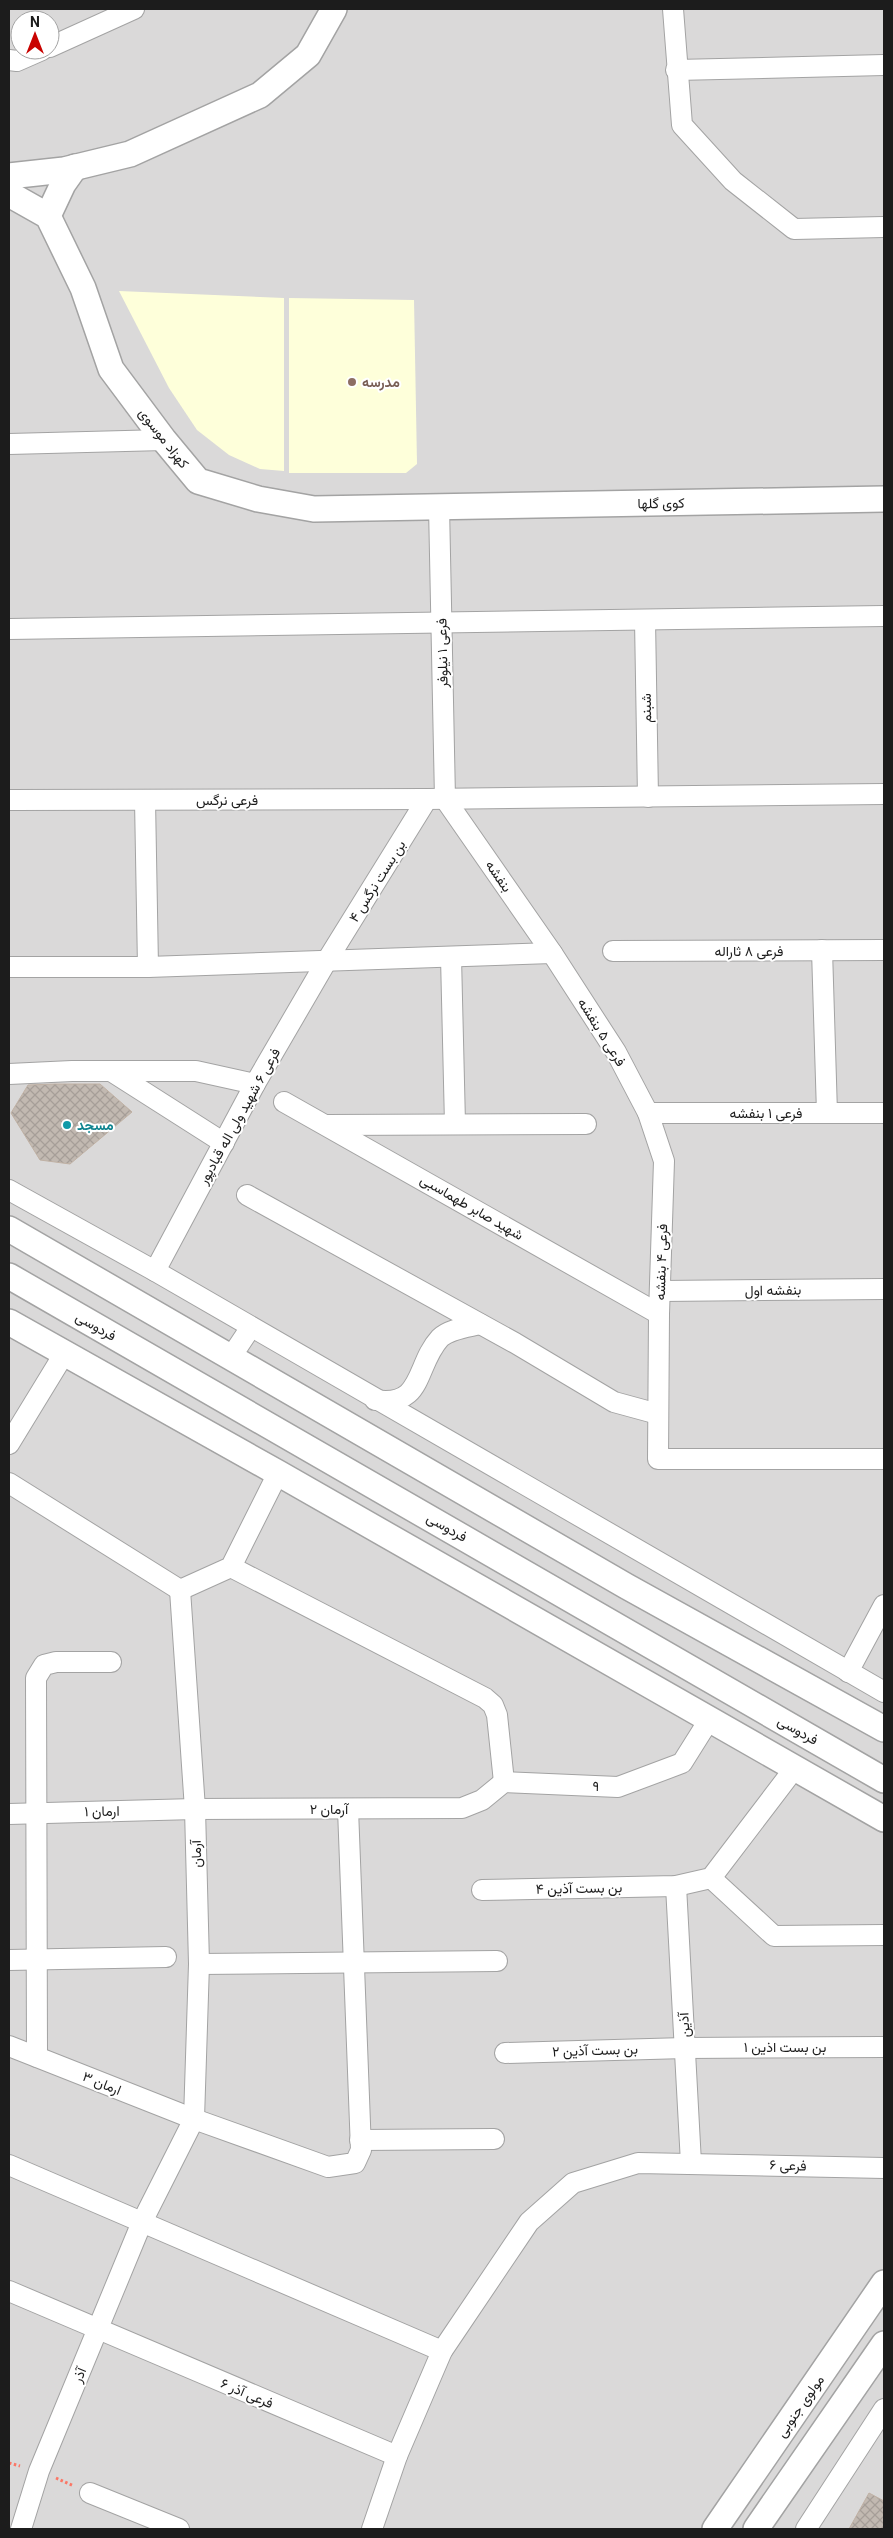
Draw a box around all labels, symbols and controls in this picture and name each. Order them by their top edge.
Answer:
north arrow [10,10,60,60]
text: N [30,14,40,30]
place label: مدرسه [362,374,400,391]
marker: مدرسه [346,376,358,388]
street label: کهزاد موسوی [135,405,192,472]
street label: کوی گلها [637,495,685,512]
street label: فرعی ۱ نیلوفر [433,618,452,689]
street label: شبنم [638,693,655,723]
street label: فرعی نرگس [196,792,258,809]
street label: بن بست نرگس ۴ [346,837,409,925]
street label: بنفشه [482,857,516,895]
street label: فرعی ۸ ثاراله [715,943,783,960]
street label: فرعی ۵ بنفشه [574,995,629,1070]
street label: فرعی ۶ شهید ولی اله قبادپور [194,1045,285,1189]
street label: فرعی ۱ بنفشه [730,1105,803,1122]
place label: مسجد [77,1117,114,1134]
marker: مسجد [61,1119,73,1131]
street label: شهید صابر طهماسبی [417,1171,526,1244]
street label: فرعی ۴ بنفشه [652,1223,671,1301]
street label: بنفشه اول [744,1282,802,1300]
street label: فردوسی [73,1308,119,1345]
street label: فردوسی [424,1509,470,1546]
street label: فردوسی [775,1712,821,1749]
street label: ۹ [592,1778,600,1794]
street label: آرمان ۲ [310,1801,350,1818]
street label: ارمان ۱ [84,1803,120,1820]
street label: آرمان [187,1838,205,1868]
street label: بن بست آذین ۴ [536,1879,622,1898]
street label: آذین [675,2010,694,2038]
street label: بن بست اذین ۱ [744,2039,826,2056]
street label: بن بست آذین ۲ [552,2041,638,2060]
street label: ارمان ۳ [80,2068,124,2099]
street label: فرعی ۶ [769,2156,807,2175]
street label: آذر [68,2364,91,2386]
street label: مولوی جنوبی [773,2372,828,2441]
street label: فرعی آذر ۶ [218,2375,276,2412]

